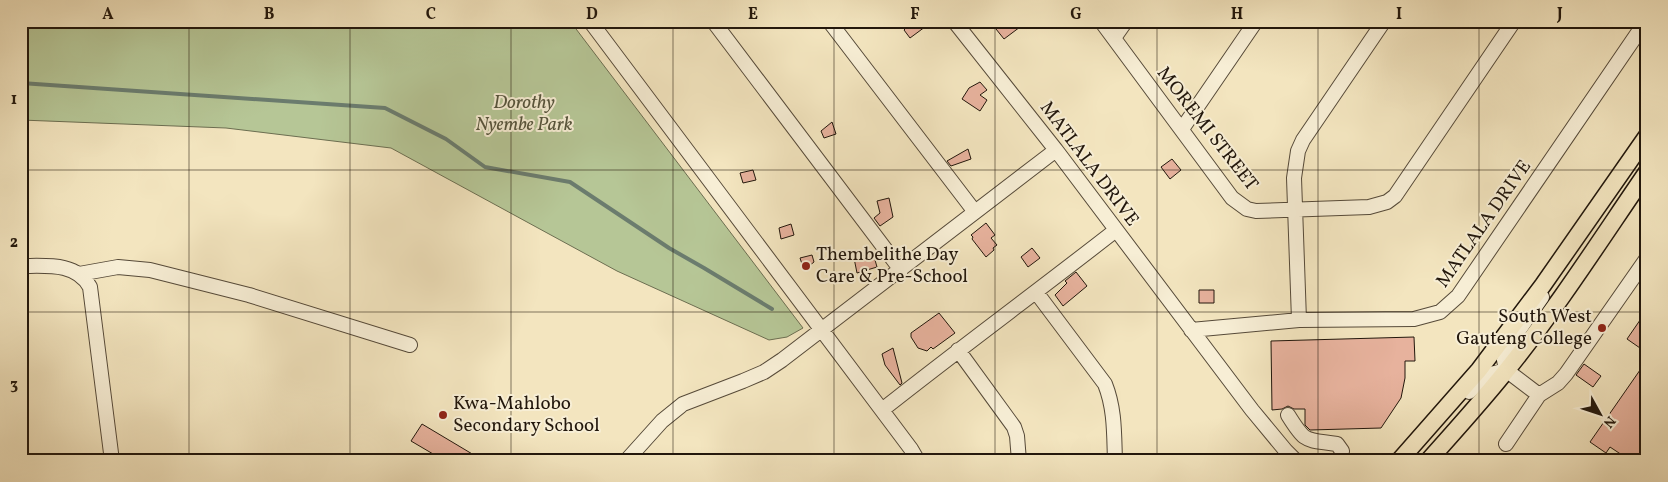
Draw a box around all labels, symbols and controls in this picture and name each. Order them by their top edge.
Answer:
text: A [102,4,114,26]
text: B [264,4,275,26]
text: C [426,4,436,26]
text: D [586,4,598,26]
text: E [748,4,758,26]
text: F [910,4,920,26]
text: G [1070,4,1082,26]
text: H [1231,4,1243,26]
text: I [1396,4,1402,26]
text: J [1556,4,1563,26]
street label: MOREMI STREET [1150,61,1264,197]
text: 1 [11,89,17,111]
park label: Dorothy Nyembe Park [475,90,573,138]
street label: MATLALA DRIVE [1033,96,1145,232]
street label: MATLALA DRIVE [1430,155,1538,293]
text: 2 [10,232,18,254]
place label: Thembelithe Day Care & Pre-School [816,242,968,290]
marker: Thembelithe Day Care & Pre-School [800,260,812,272]
place label: South West Gauteng College [1456,304,1592,352]
marker: South West Gauteng College [1596,322,1608,334]
text: 3 [10,374,18,396]
north arrow [1576,390,1626,440]
place label: Kwa-Mahlobo Secondary School [453,391,600,439]
marker: Kwa-Mahlobo Secondary School [437,409,449,421]
text: N [1598,411,1619,431]

